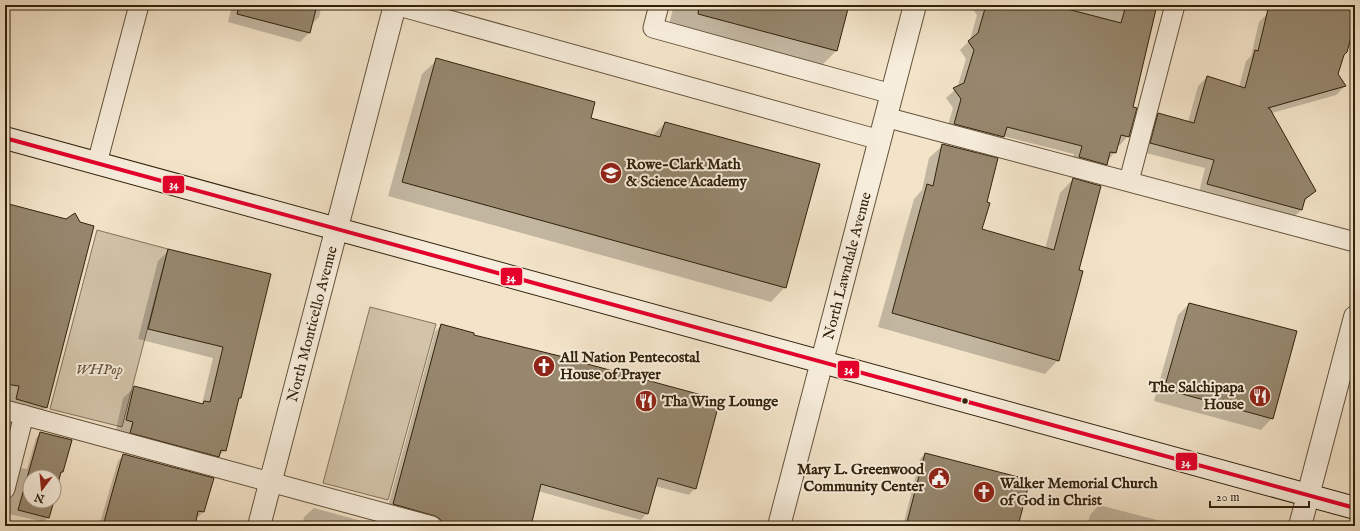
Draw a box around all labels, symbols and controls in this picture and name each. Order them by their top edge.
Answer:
place label: Rowe-Clark Math & Science Academy [626,155,748,191]
school or university icon: Rowe-Clark Math & Science Academy [598,160,624,186]
line badge: 34 [162,175,185,194]
text: 34 [169,178,179,192]
street label: North Lawndale Avenue [819,190,875,342]
street label: North Monticello Avenue [282,244,341,404]
line badge: 34 [500,267,523,286]
text: 34 [506,271,516,285]
place label: All Nation Pentecostal House of Prayer [559,348,701,384]
church icon: All Nation Pentecostal House of Prayer [531,353,557,379]
park label: WHPop [75,360,123,379]
line badge: 34 [837,360,860,379]
text: 34 [844,363,854,377]
place label: The Salchipapa House [1148,378,1245,414]
restaurant icon: The Salchipapa House [1247,383,1273,409]
restaurant icon: Tha Wing Lounge [633,388,659,414]
place label: Tha Wing Lounge [661,392,778,411]
unlabelled marker [960,396,970,406]
line badge: 34 [1175,452,1198,471]
text: 34 [1181,456,1191,470]
place label: Mary L. Greenwood Community Center [797,460,925,496]
public building icon: Mary L. Greenwood Community Center [926,465,952,491]
north arrow [22,469,62,509]
place label: Walker Memorial Church of God in Christ [999,474,1159,510]
church icon: Walker Memorial Church of God in Christ [971,479,997,505]
scale bar [1210,483,1309,509]
text: N [33,489,47,506]
text: 20 m [1216,490,1239,505]

